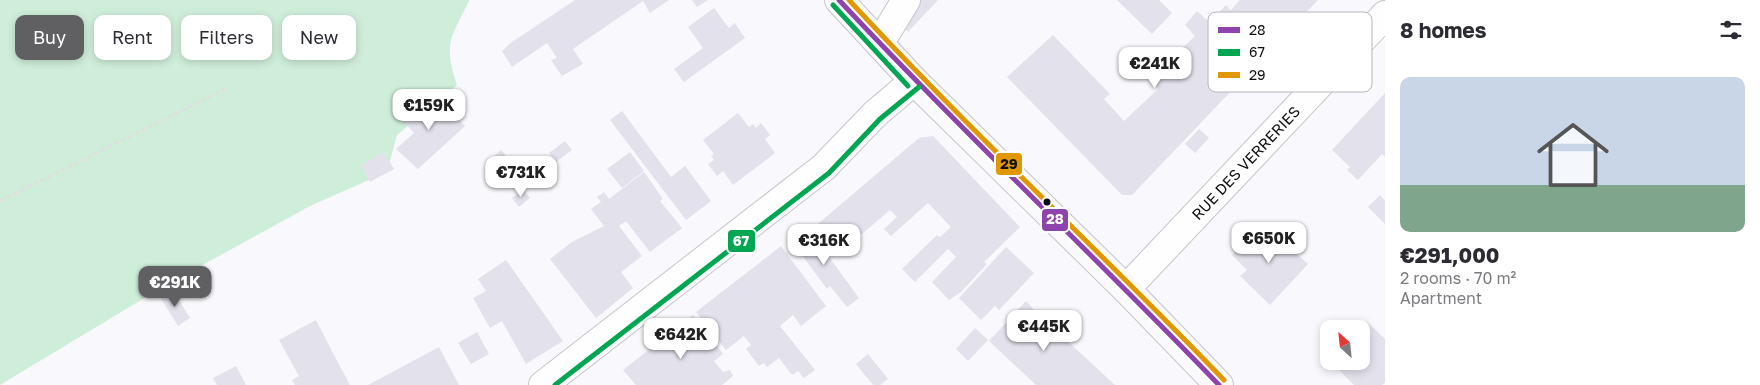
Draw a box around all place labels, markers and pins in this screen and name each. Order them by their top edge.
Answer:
pin: €241K [1120,46,1190,89]
pin: €159K [394,88,464,131]
pin: €731K [486,156,556,198]
unlabelled marker [1042,197,1052,207]
pin: €650K [1234,222,1304,264]
pin: €316K [789,224,859,266]
pin: €291K [140,266,210,308]
pin: €445K [1009,310,1079,352]
pin: €642K [646,318,716,360]

